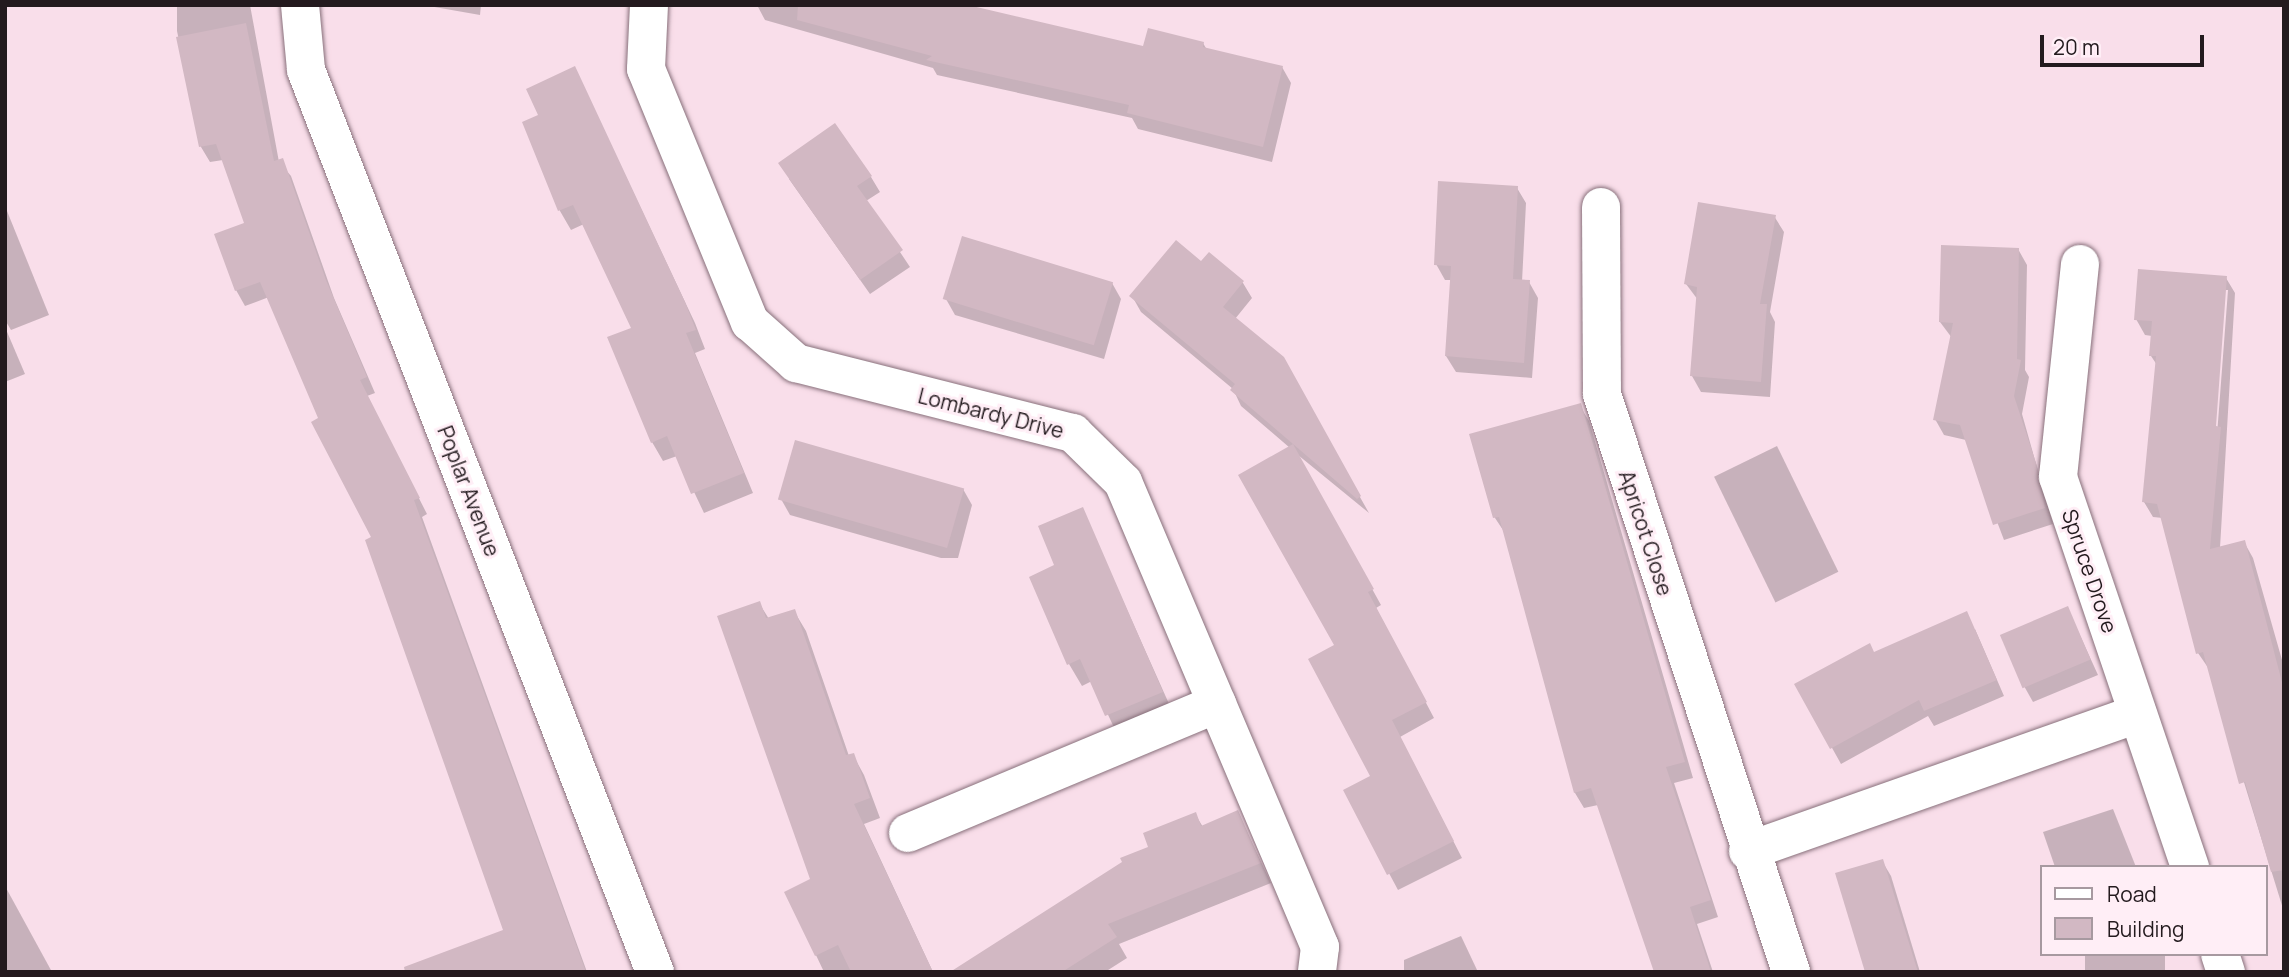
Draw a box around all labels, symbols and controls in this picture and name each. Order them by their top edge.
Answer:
scale bar [2044,21,2208,65]
text: 20 m [2053,33,2100,61]
street label: Lombardy Drive [916,383,1066,443]
street label: Poplar Avenue [433,422,505,560]
street label: Apricot Close [1614,467,1678,599]
street label: Spruce Drove [2057,506,2123,636]
legend [2040,865,2268,956]
text: Road [2107,880,2157,908]
text: Building [2107,915,2184,943]

